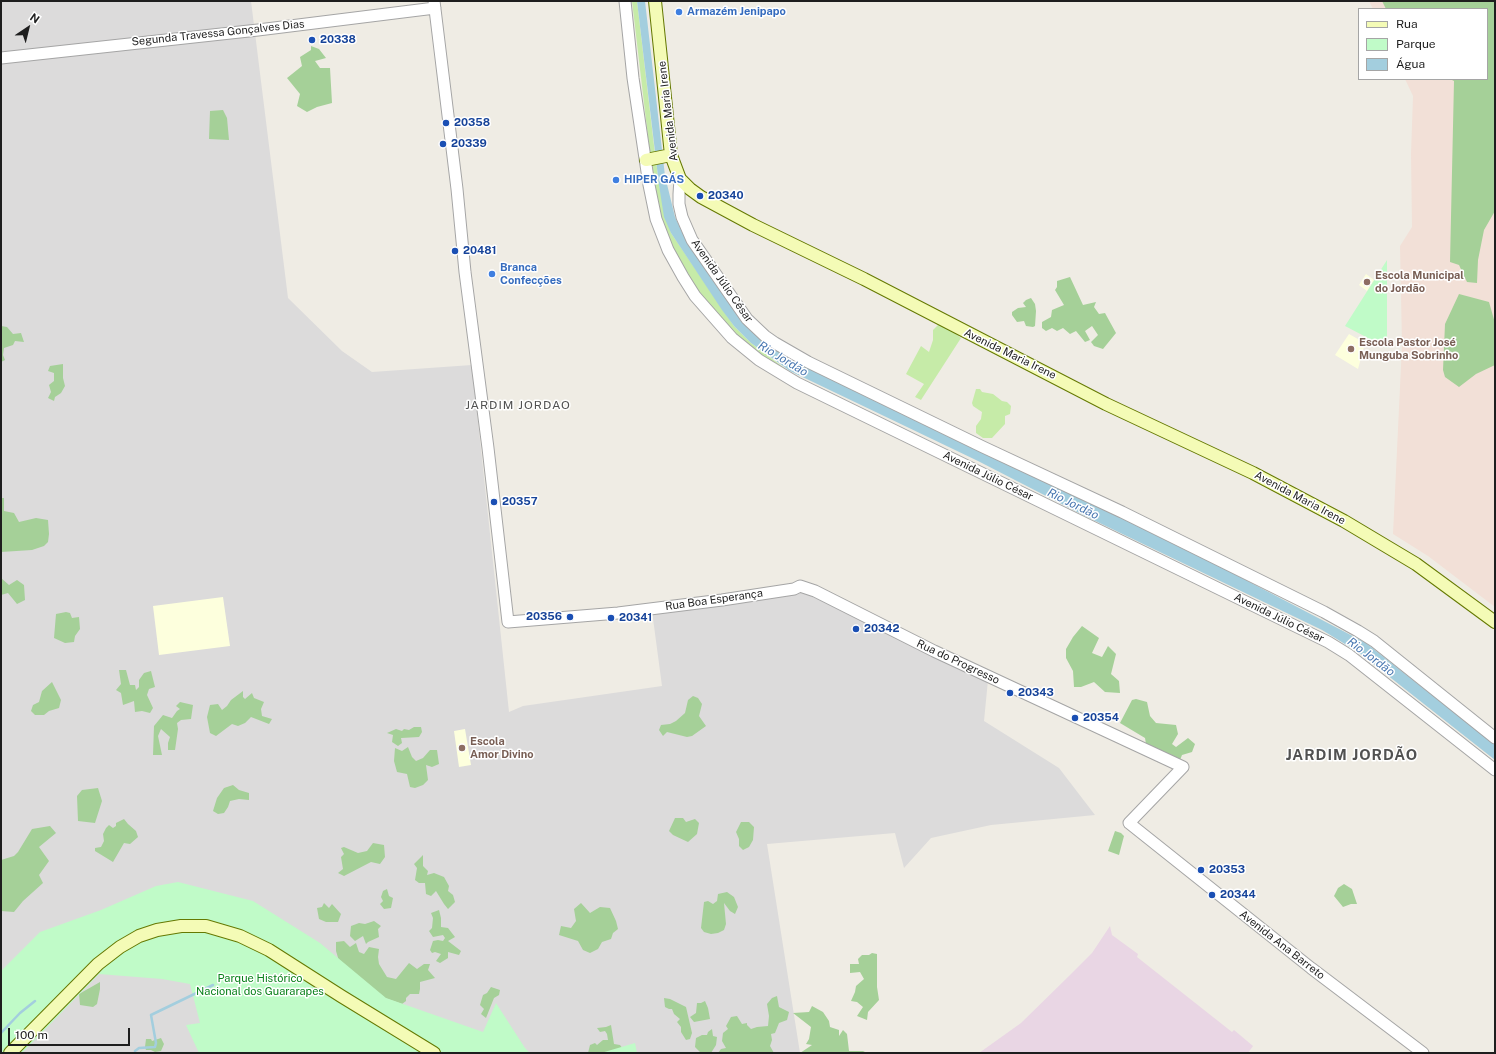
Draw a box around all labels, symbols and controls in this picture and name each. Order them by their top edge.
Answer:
place label: Armazém Jenipapo [687,5,786,19]
marker: Armazém Jenipapo [674,7,684,17]
north arrow [8,8,48,48]
legend [1358,8,1488,80]
text: N [28,11,42,26]
street label: Segunda Travessa Gonçalves Dias [131,17,305,49]
text: Rua [1396,17,1418,31]
place label: 20338 [320,33,356,47]
marker: 20338 [307,35,317,45]
text: Parque [1396,37,1436,51]
text: Água [1396,57,1425,71]
street label: Avenida Maria Irene [655,60,681,162]
place label: 20358 [454,116,490,130]
marker: 20358 [441,118,451,128]
place label: 20339 [451,137,487,151]
marker: 20339 [438,139,448,149]
place label: HIPER GÁS [624,173,684,187]
marker: HIPER GÁS [611,175,621,185]
place label: 20340 [708,189,744,203]
marker: 20340 [695,191,705,201]
street label: Avenida Júlio César [688,237,756,325]
place label: 20481 [463,244,496,258]
marker: 20481 [450,246,460,256]
place label: Branca Confecções [500,261,562,287]
marker: Branca Confecções [487,269,497,279]
place label: Escola Municipal do Jordão [1375,269,1464,295]
marker: Escola Municipal do Jordão [1362,277,1372,287]
street label: Avenida Maria Irene [962,326,1058,382]
place label: Escola Pastor José Munguba Sobrinho [1359,336,1458,362]
water label: Rio Jordão [755,339,811,379]
marker: Escola Pastor José Munguba Sobrinho [1346,344,1356,354]
district label: JARDIM JORDAO [465,398,571,412]
street label: Avenida Júlio César [941,448,1035,504]
street label: Avenida Maria Irene [1252,468,1348,528]
water label: Rio Jordão [1045,485,1101,523]
place label: 20357 [502,495,538,509]
marker: 20357 [489,497,499,507]
street label: Rua Boa Esperança [664,587,764,613]
street label: Avenida Júlio César [1232,590,1326,646]
place label: 20356 [526,610,562,624]
place label: 20341 [619,611,652,625]
marker: 20356 [565,612,575,622]
marker: 20341 [606,613,616,623]
place label: 20342 [864,622,900,636]
marker: 20342 [851,624,861,634]
water label: Rio Jordão [1344,635,1398,679]
street label: Rua do Progresso [914,637,1002,687]
place label: 20343 [1018,686,1054,700]
marker: 20343 [1005,688,1015,698]
place label: 20354 [1083,711,1119,725]
marker: 20354 [1070,713,1080,723]
place label: Escola Amor Divino [470,735,534,761]
marker: Escola Amor Divino [457,743,467,753]
district label: JARDIM JORDÃO [1286,746,1418,764]
place label: 20353 [1209,863,1245,877]
marker: 20353 [1196,865,1206,875]
place label: 20344 [1220,888,1256,902]
marker: 20344 [1207,890,1217,900]
street label: Avenida Ana Barreto [1237,908,1327,982]
park label: Parque Histórico Nacional dos Guararapes [196,972,324,998]
scale bar [10,1020,132,1046]
text: 100 m [15,1028,48,1042]

